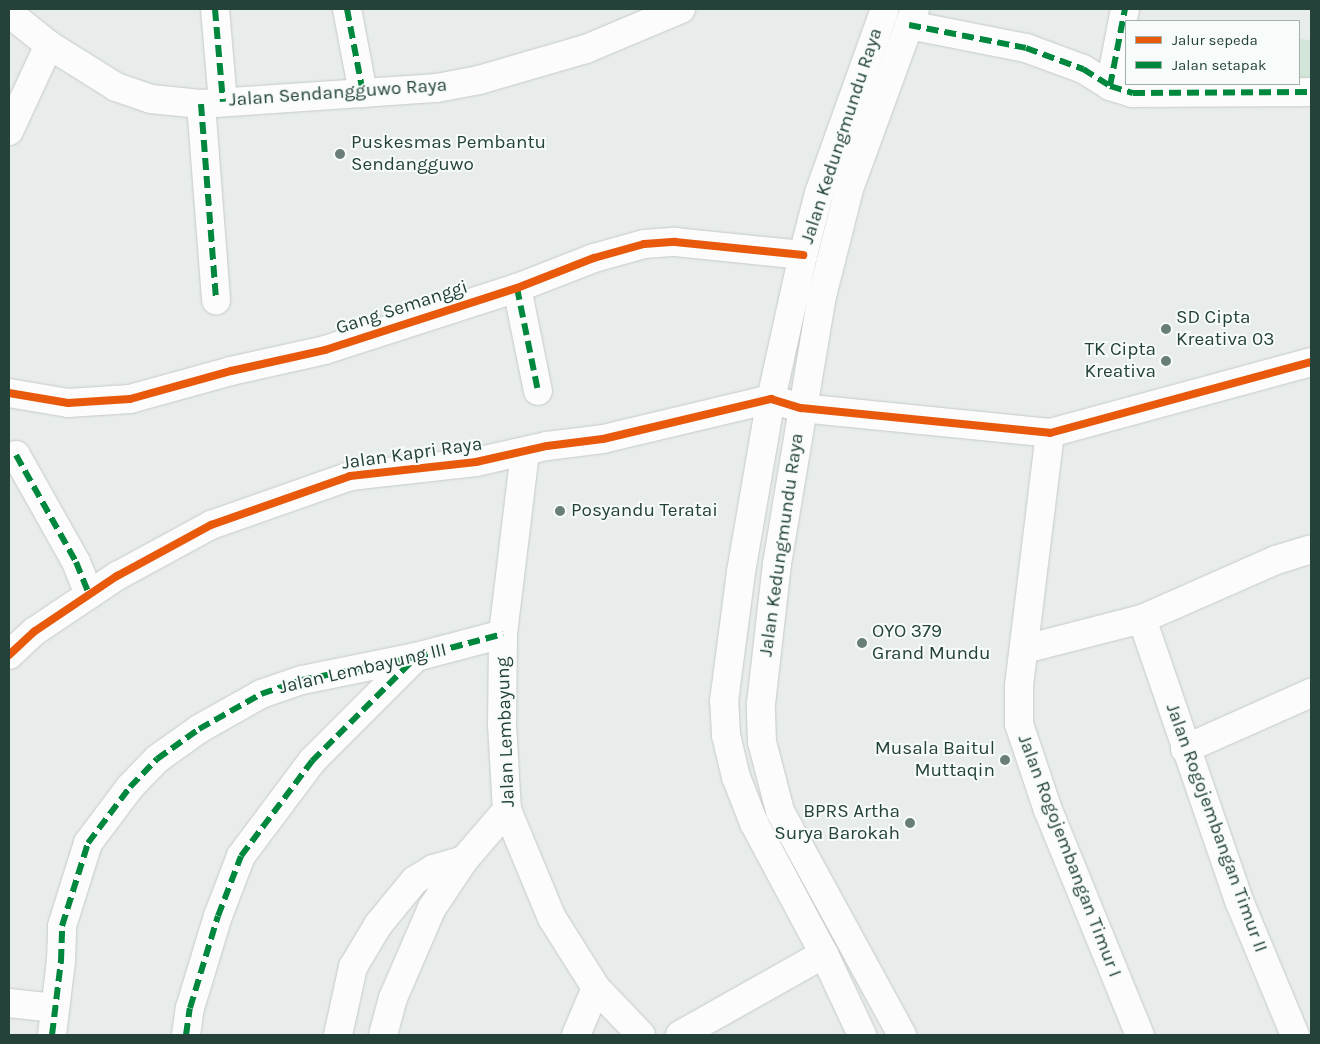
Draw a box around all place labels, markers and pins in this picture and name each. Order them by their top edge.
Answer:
place label: Puskesmas Pembantu Sendangguwo [351,132,546,176]
marker: Puskesmas Pembantu Sendangguwo [333,147,347,161]
place label: SD Cipta Kreativa 03 [1176,307,1274,351]
marker: SD Cipta Kreativa 03 [1160,323,1172,335]
place label: TK Cipta Kreativa [1084,339,1156,383]
marker: TK Cipta Kreativa [1160,355,1172,367]
place label: Posyandu Teratai [571,500,718,522]
marker: Posyandu Teratai [553,504,567,518]
place label: OYO 379 Grand Mundu [872,621,991,665]
marker: OYO 379 Grand Mundu [856,637,868,649]
place label: Musala Baitul Muttaqin [875,738,995,782]
marker: Musala Baitul Muttaqin [999,754,1011,766]
place label: BPRS Artha Surya Barokah [774,801,900,845]
marker: BPRS Artha Surya Barokah [904,817,916,829]

